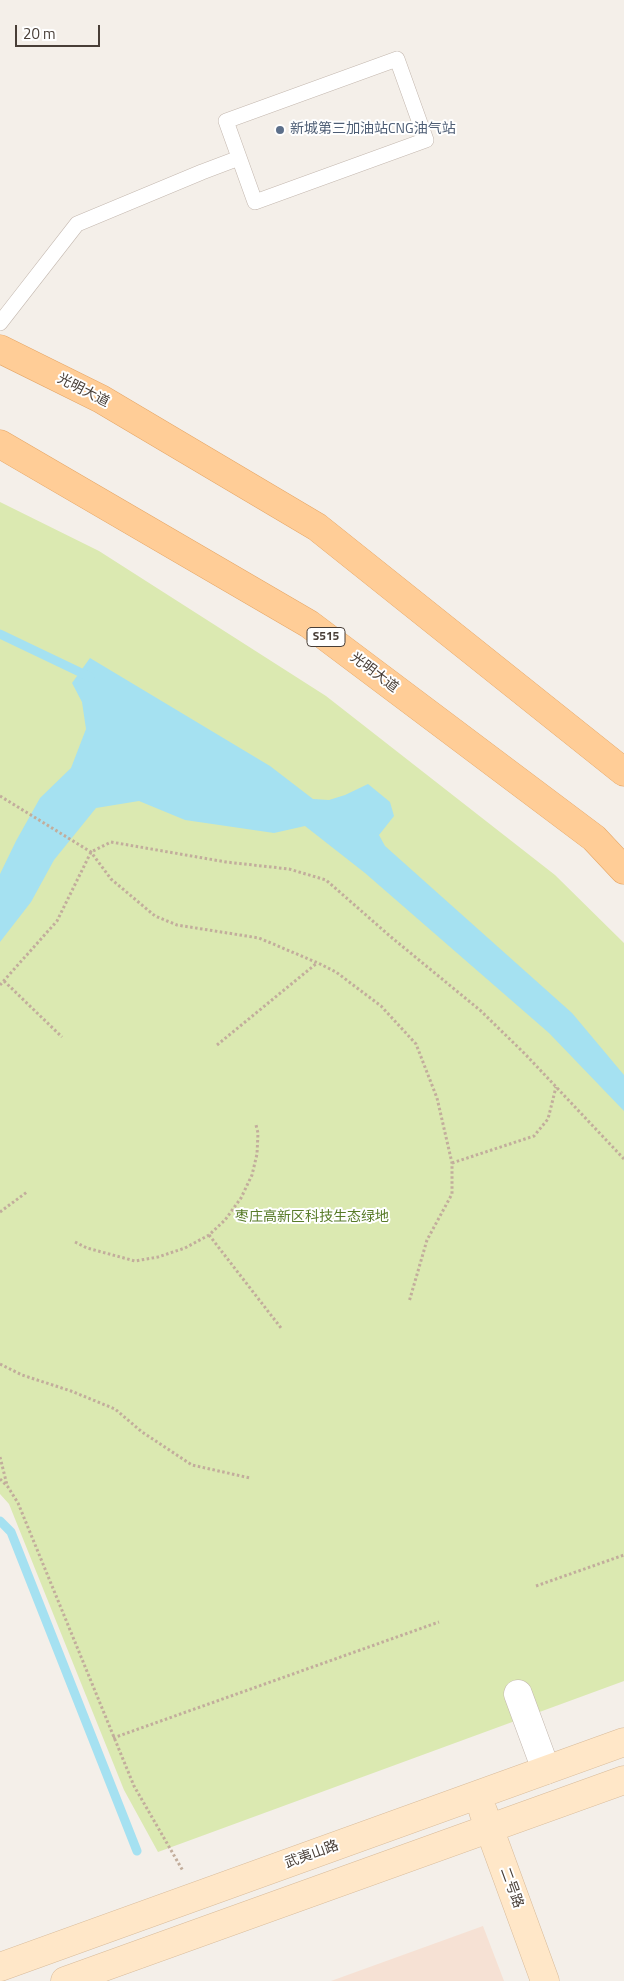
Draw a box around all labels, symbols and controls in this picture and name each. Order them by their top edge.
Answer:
scale bar [18,15,102,47]
text: 20 m [23,22,56,45]
place label: 新城第三加油站CNG油气站 [290,122,456,138]
marker: 新城第三加油站CNG油气站 [274,124,286,136]
street label: 光明大道 [54,371,112,411]
road number: S515 [307,628,345,646]
street label: 光明大道 [347,649,401,697]
park label: 枣庄高新区科技生态绿地 [235,1210,389,1226]
street label: 武夷山路 [283,1838,341,1872]
street label: 二号路 [496,1865,526,1911]

